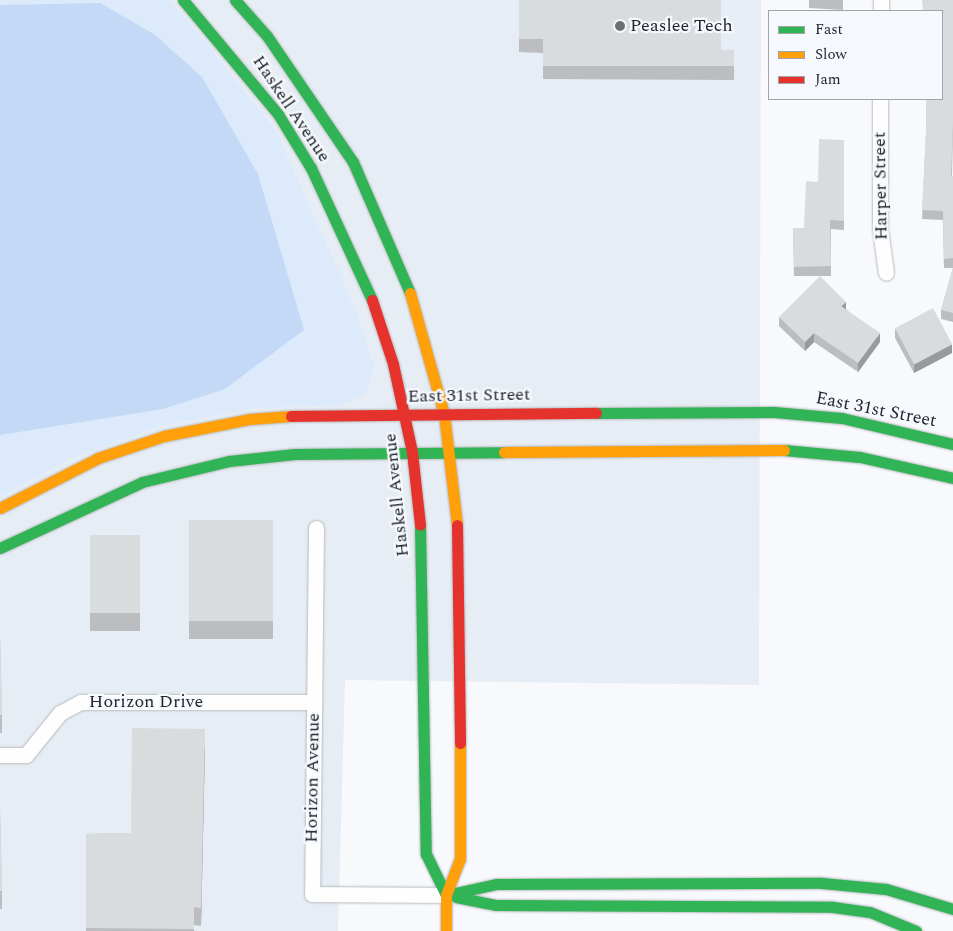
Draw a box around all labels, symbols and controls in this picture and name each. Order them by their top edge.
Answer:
legend [768,10,943,100]
place label: Peaslee Tech [630,15,733,37]
text: Fast [815,18,843,41]
marker: Peaslee Tech [614,20,626,32]
text: Slow [815,43,847,66]
street label: Haskell Avenue [247,52,335,166]
text: Jam [815,68,841,91]
street label: Harper Street [869,132,893,240]
street label: East 31st Street [407,384,531,408]
street label: East 31st Street [814,388,938,432]
street label: Haskell Avenue [380,432,414,558]
street label: Horizon Drive [89,691,203,713]
street label: Horizon Avenue [301,713,325,843]

